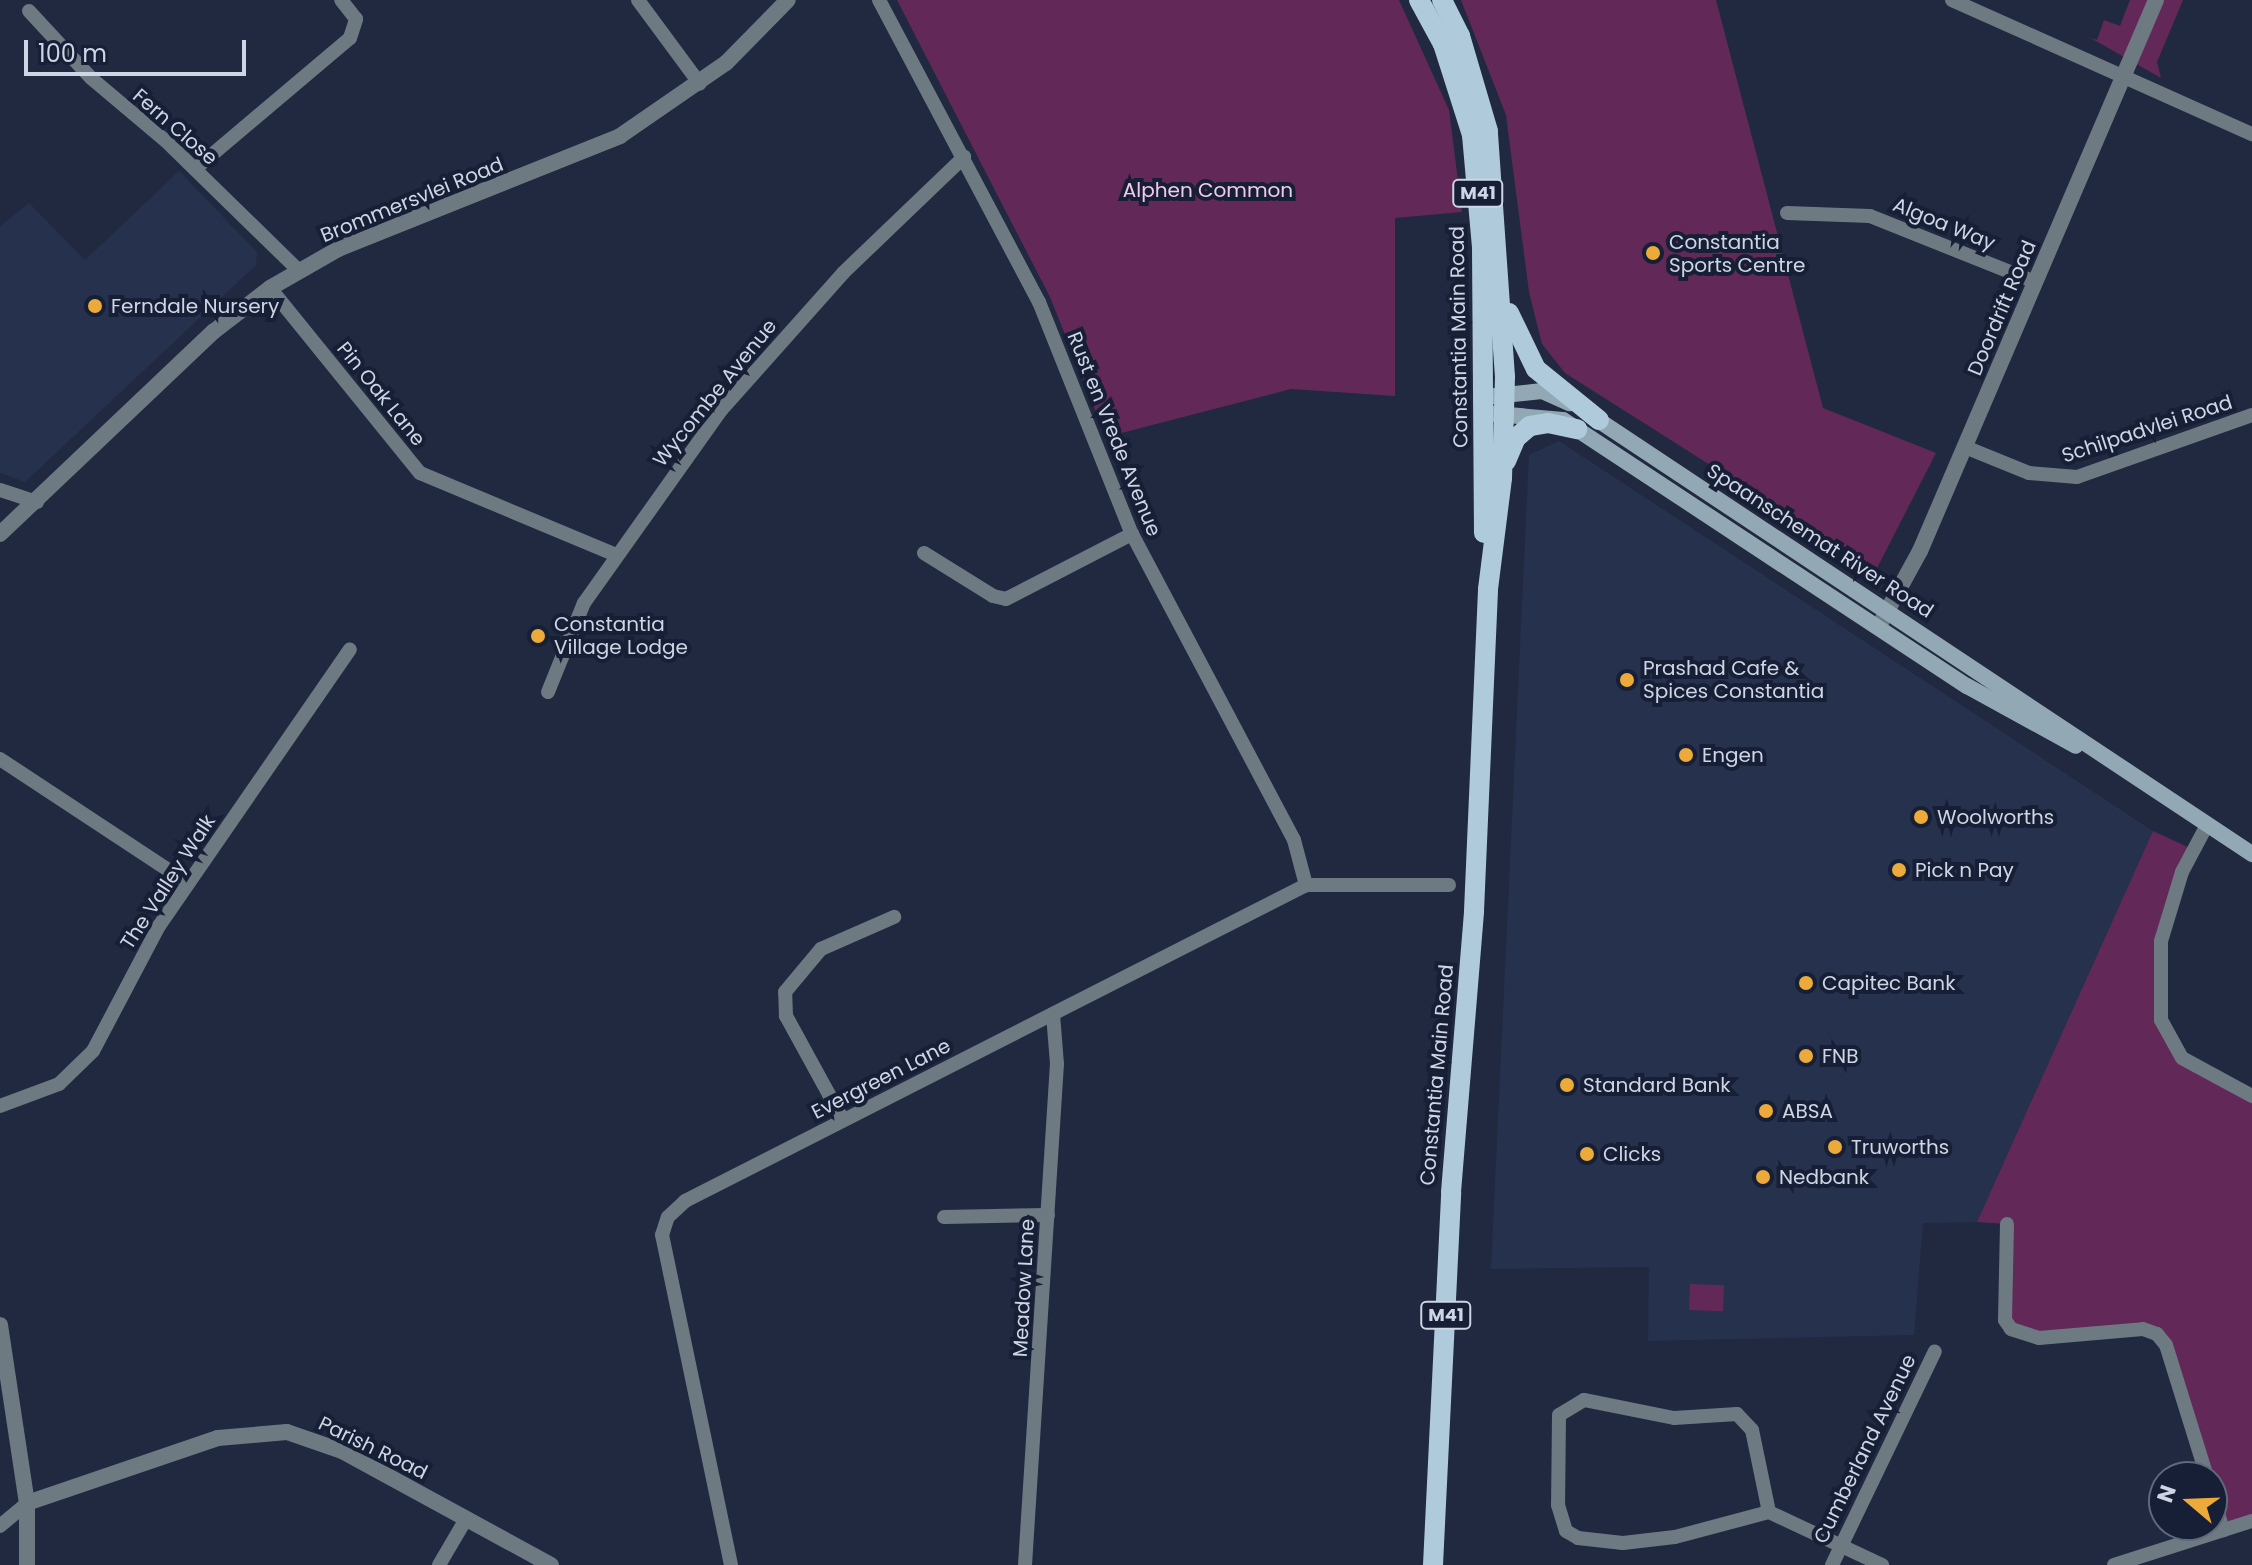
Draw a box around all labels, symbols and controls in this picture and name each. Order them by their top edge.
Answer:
scale bar [28,24,250,74]
text: 100 m [38,37,107,70]
street label: Fern Close [128,84,222,170]
street label: Brommersvlei Road [317,152,507,248]
park label: Alphen Common [1123,178,1293,202]
road number: M41 [1452,179,1504,207]
street label: Algoa Way [1889,193,1999,255]
street label: Constantia Main Road [1445,226,1473,448]
place label: Constantia Sports Centre [1669,230,1805,277]
street label: Doordrift Road [1963,237,2041,379]
marker: Constantia Sports Centre [1644,244,1662,262]
place label: Ferndale Nursery [111,294,279,318]
marker: Ferndale Nursery [86,297,104,315]
street label: Wycombe Avenue [648,314,782,472]
street label: Rust en Vrede Avenue [1062,328,1166,540]
street label: Pin Oak Lane [332,337,430,451]
street label: Schilpadvlei Road [2059,390,2235,468]
street label: Spaanschemat River Road [1702,459,1938,623]
place label: Constantia Village Lodge [554,612,688,659]
marker: Constantia Village Lodge [529,627,547,645]
place label: Prashad Cafe & Spices Constantia [1643,656,1824,703]
marker: Prashad Cafe & Spices Constantia [1618,671,1636,689]
place label: Engen [1702,743,1764,767]
marker: Engen [1677,746,1695,764]
place label: Woolworths [1937,805,2054,829]
marker: Woolworths [1912,808,1930,826]
street label: The Valley Walk [116,810,220,954]
place label: Pick n Pay [1915,858,2014,882]
marker: Pick n Pay [1890,861,1908,879]
street label: Constantia Main Road [1415,963,1459,1187]
place label: Capitec Bank [1822,971,1955,995]
marker: Capitec Bank [1797,974,1815,992]
street label: Evergreen Lane [808,1034,954,1124]
place label: FNB [1822,1044,1858,1068]
marker: FNB [1797,1047,1815,1065]
place label: Standard Bank [1583,1073,1731,1097]
marker: Standard Bank [1558,1076,1576,1094]
place label: ABSA [1782,1099,1833,1123]
marker: ABSA [1757,1102,1775,1120]
place label: Truworths [1851,1135,1949,1159]
marker: Truworths [1826,1138,1844,1156]
place label: Clicks [1603,1142,1661,1166]
marker: Clicks [1578,1145,1596,1163]
place label: Nedbank [1779,1165,1869,1189]
marker: Nedbank [1754,1168,1772,1186]
street label: Meadow Lane [1008,1218,1040,1358]
road number: M41 [1420,1301,1472,1329]
street label: Cumberland Avenue [1809,1351,1921,1547]
street label: Parish Road [315,1411,431,1485]
north arrow [2148,1461,2228,1541]
text: N [2149,1481,2184,1507]

